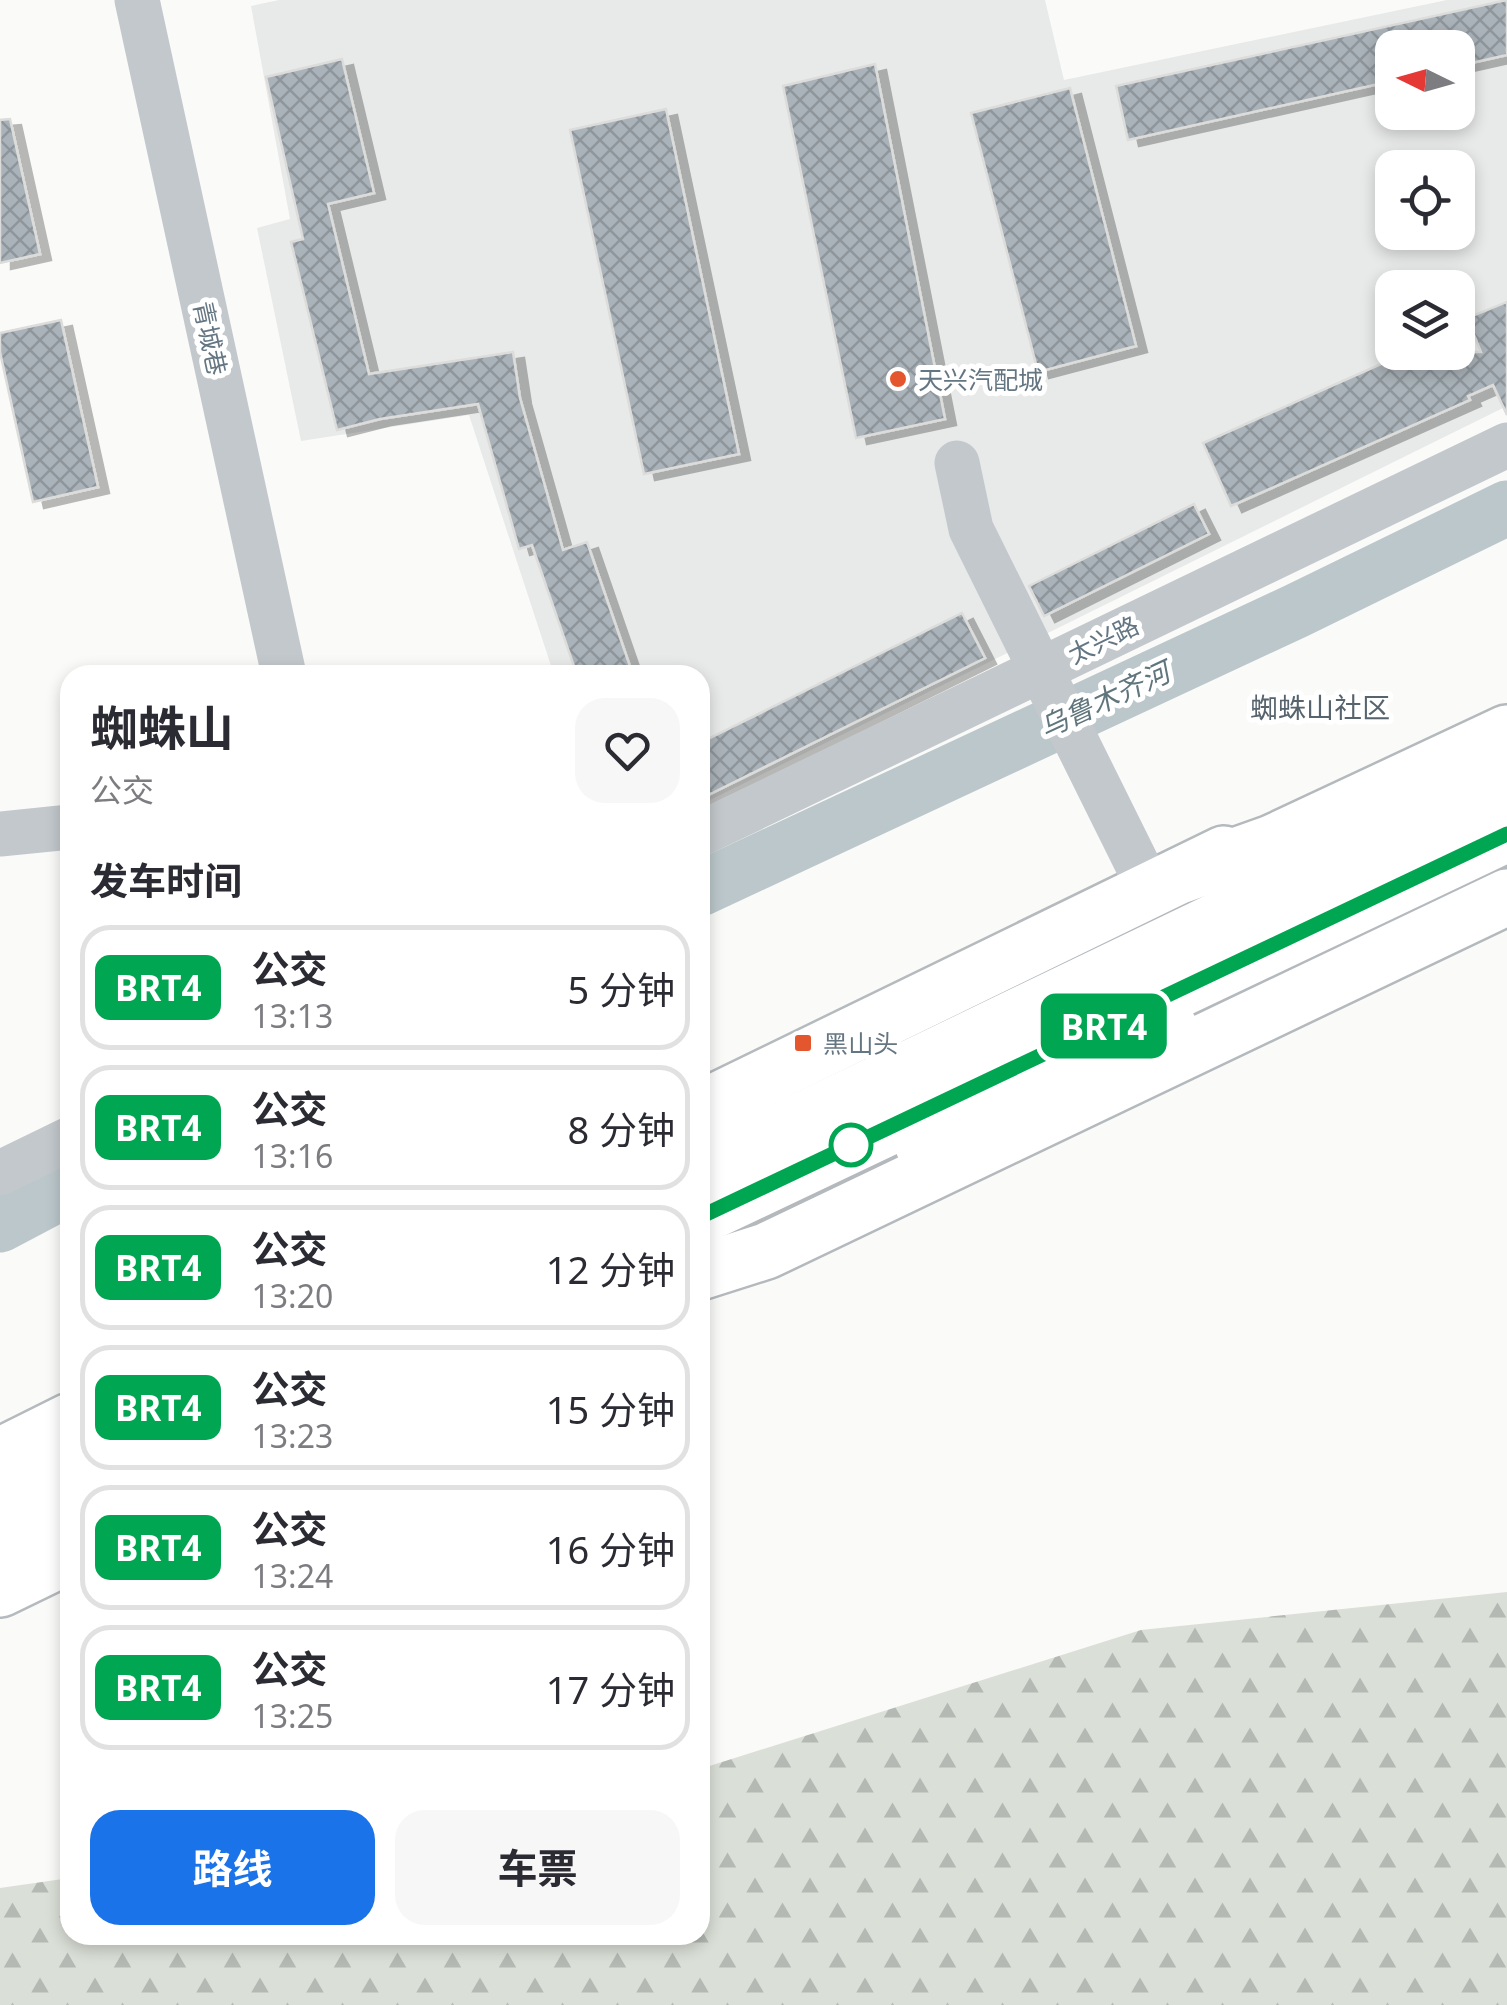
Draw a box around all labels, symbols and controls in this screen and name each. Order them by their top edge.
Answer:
north arrow [1375,30,1475,130]
map controls [1375,30,1475,370]
button: locate [1375,150,1475,250]
button: layers [1375,270,1475,370]
street label: 青城巷 [187,298,235,378]
place label: 天兴汽配城 [918,362,1043,396]
marker: 天兴汽配城 [887,368,909,390]
street label: 太兴路 [1062,607,1144,671]
water label: 乌鲁木齐河 [1033,650,1180,746]
district label: 蜘蛛山社区 [1250,688,1390,726]
text: 蜘蛛山 [90,695,234,760]
button: heart [575,698,680,803]
text: 公交 [90,768,154,811]
text: 发车时间 [90,854,242,906]
text: 公交 [251,942,327,994]
text: 5 分钟 [567,963,675,1015]
text: BRT4 [115,964,201,1011]
text: 13:13 [251,994,333,1037]
line badge: BRT4 [1034,994,1174,1058]
text: BRT4 [1061,1003,1147,1050]
place label: 黑山头 [823,1026,898,1060]
marker: 黑山头 [792,1032,814,1054]
text: 公交 [251,1082,327,1134]
text: 8 分钟 [567,1103,675,1155]
text: BRT4 [115,1104,201,1151]
unlabelled marker [830,1124,872,1166]
text: 13:16 [251,1134,333,1177]
text: 公交 [251,1222,327,1274]
text: 12 分钟 [546,1243,675,1295]
text: BRT4 [115,1244,201,1291]
text: 13:20 [251,1274,333,1317]
text: 公交 [251,1362,327,1414]
text: 15 分钟 [546,1383,675,1435]
text: BRT4 [115,1384,201,1431]
text: 13:23 [251,1414,333,1457]
text: 公交 [251,1502,327,1554]
text: 16 分钟 [546,1523,675,1575]
text: BRT4 [115,1524,201,1571]
text: 13:24 [251,1554,333,1597]
text: 公交 [251,1642,327,1694]
text: 17 分钟 [546,1663,675,1715]
text: BRT4 [115,1664,201,1711]
text: 13:25 [251,1694,333,1737]
button: 路线 [90,1810,375,1925]
button: 车票 [395,1810,680,1925]

